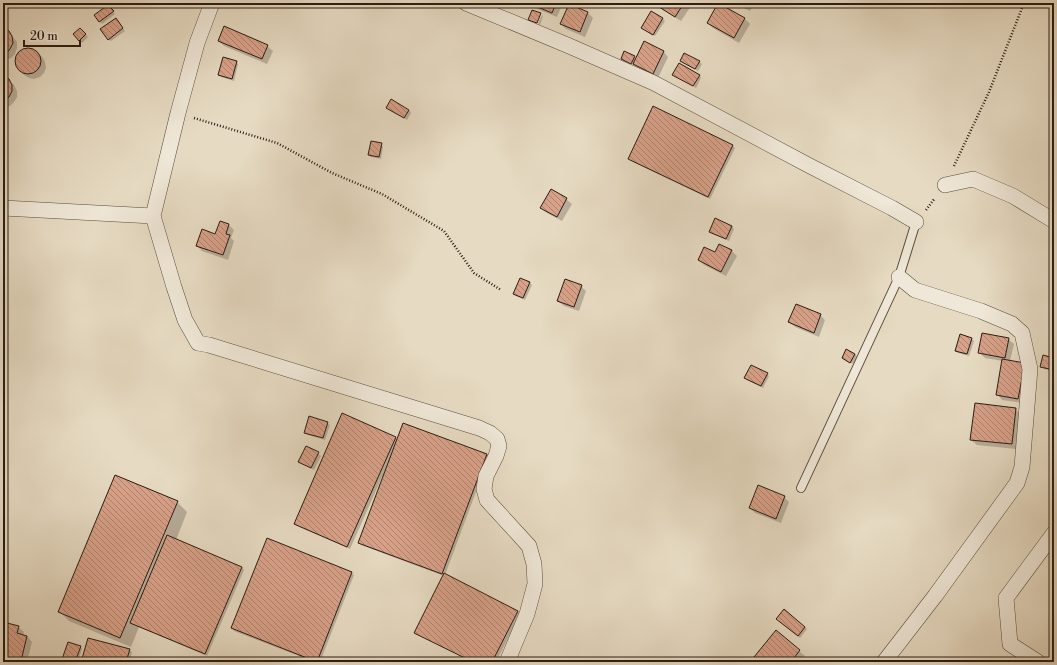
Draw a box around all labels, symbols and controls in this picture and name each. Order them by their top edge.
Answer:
scale bar [24,22,80,48]
text: 20 m [30,29,58,44]

